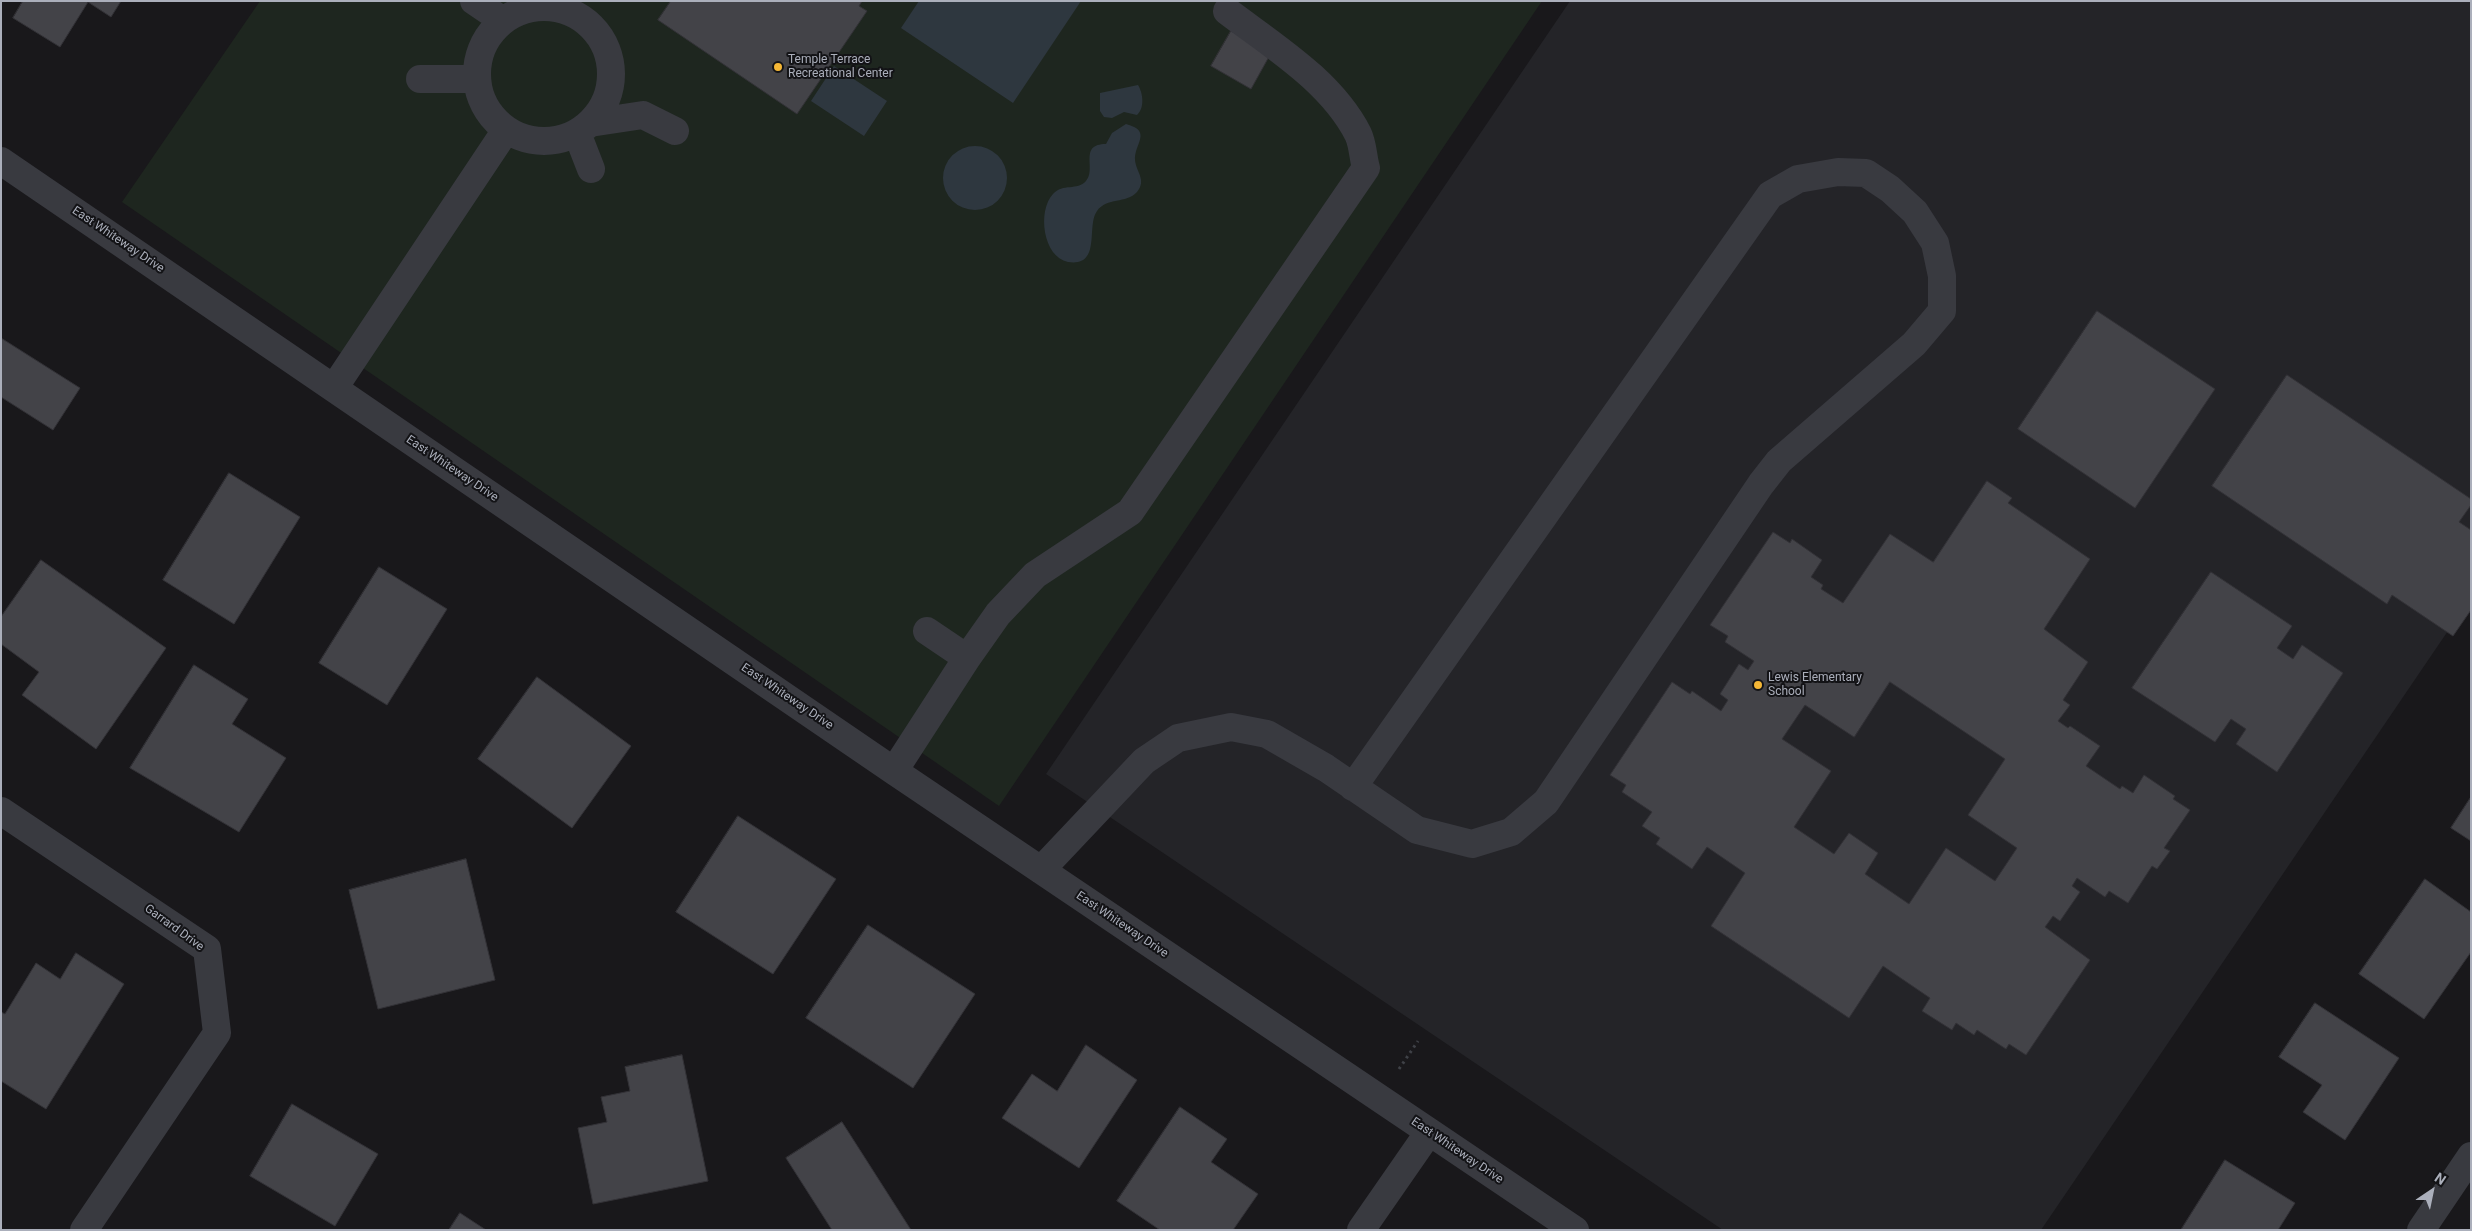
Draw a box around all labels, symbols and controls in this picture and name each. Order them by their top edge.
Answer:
place label: Temple Terrace Recreational Center [788,53,893,81]
marker: Temple Terrace Recreational Center [772,61,784,73]
street label: East Whiteway Drive [69,204,167,276]
street label: East Whiteway Drive [403,433,501,505]
street label: East Whiteway Drive [738,661,836,733]
place label: Lewis Elementary School [1768,671,1862,699]
marker: Lewis Elementary School [1752,679,1764,691]
street label: East Whiteway Drive [1073,889,1171,961]
street label: Garrard Drive [142,902,206,954]
street label: East Whiteway Drive [1408,1115,1506,1187]
north arrow [2407,1166,2457,1216]
text: N [2432,1169,2449,1188]

